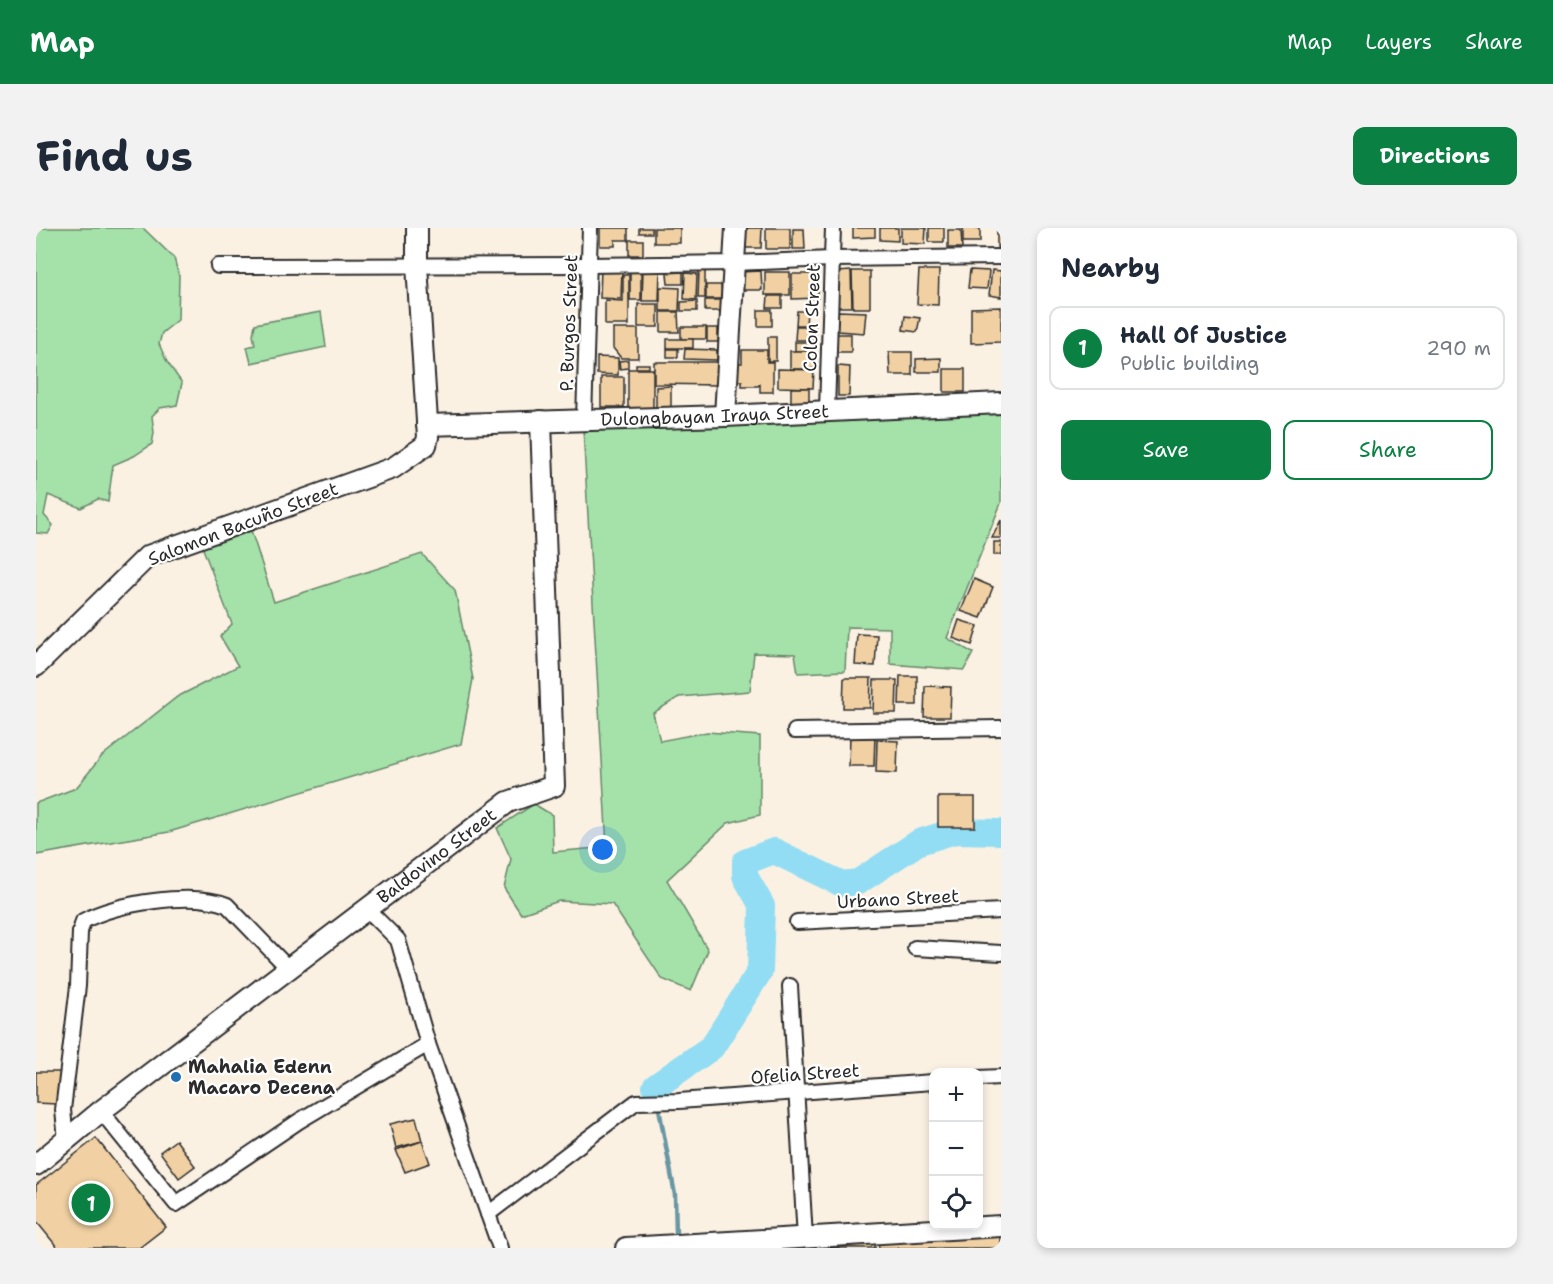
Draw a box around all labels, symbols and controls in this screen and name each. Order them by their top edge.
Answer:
text: Map [30,23,95,61]
text: Map [1287,28,1332,56]
text: Layers [1365,28,1432,56]
text: Share [1465,28,1523,56]
button: Directions [1353,127,1517,185]
text: Find us [36,128,193,184]
text: Nearby [1061,250,1160,285]
street label: P. Burgos Street [555,254,583,392]
street label: Colon Street [798,264,826,372]
text: Hall Of Justice [1120,321,1287,350]
text: 1 [1078,335,1087,361]
text: 290 m [1426,335,1491,361]
text: Public building [1120,350,1259,376]
street label: Dulongbayan Iraya Street [600,399,830,432]
button: Save [1061,420,1271,480]
button: Share [1283,420,1493,480]
street label: Salomon Bacuño Street [145,477,342,571]
street label: Baldovino Street [372,803,501,909]
your location [588,835,617,864]
street label: Urbano Street [836,884,960,914]
place label: Mahalia Edenn Macaro Decena [188,1055,336,1100]
street label: Ofelia Street [750,1058,860,1090]
map controls [929,1068,983,1230]
button: + [929,1068,983,1122]
marker: Mahalia Edenn Macaro Decena [169,1070,183,1084]
button: − [929,1122,983,1176]
button: locate [929,1176,983,1230]
pin: 1 [72,1180,110,1226]

